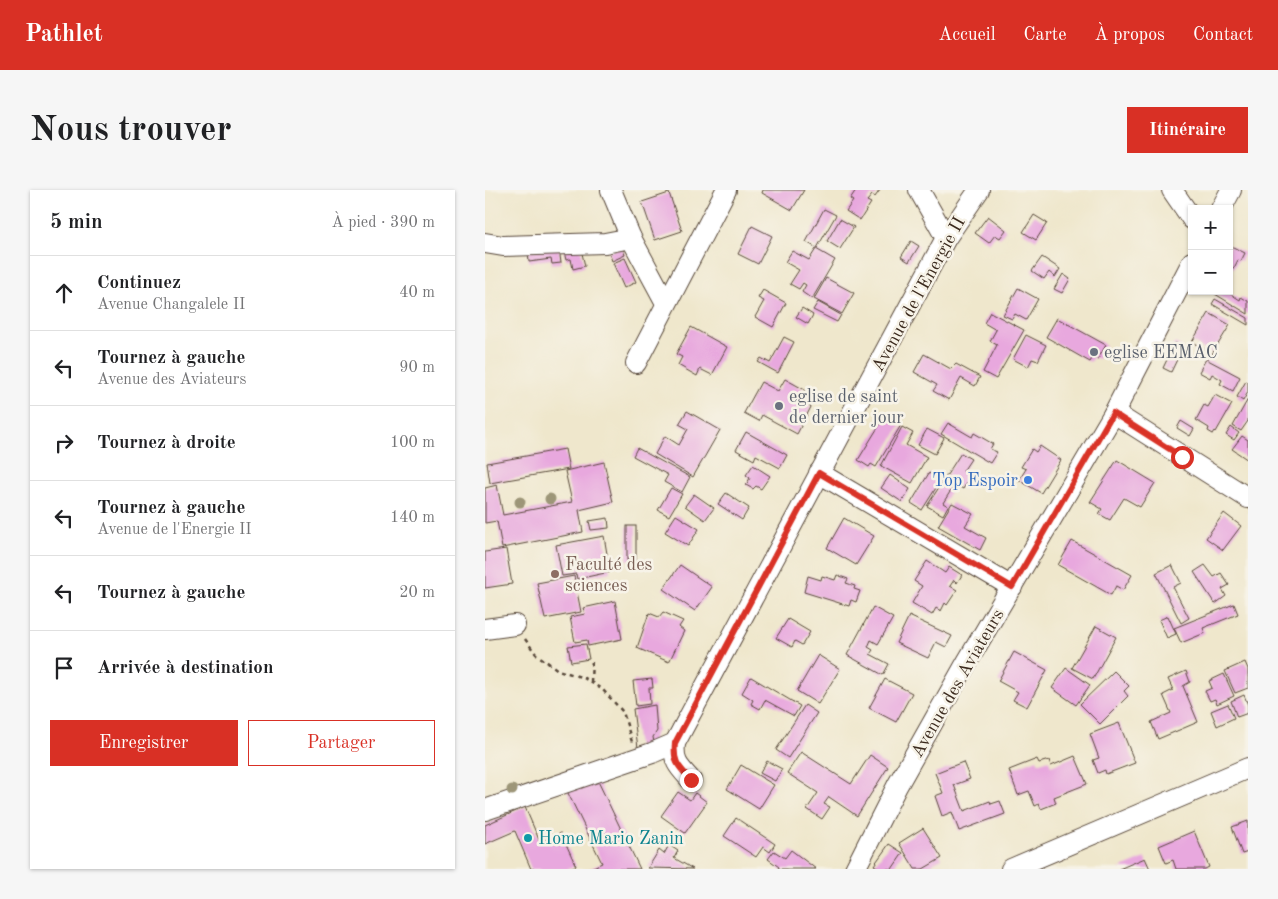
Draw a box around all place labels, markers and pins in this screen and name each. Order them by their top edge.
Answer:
place label: eglise EEMAC [1104,344,1218,362]
marker: eglise EEMAC [1088,346,1100,358]
place label: eglise de saint de dernier jour [789,388,904,427]
marker: eglise de saint de dernier jour [773,400,785,412]
place label: Top Espoir [932,472,1019,490]
marker: Top Espoir [1022,474,1034,486]
place label: Faculté des sciences [565,556,653,595]
marker: Faculté des sciences [549,568,561,580]
place label: Home Mario Zanin [538,830,684,848]
marker: Home Mario Zanin [522,832,534,844]

